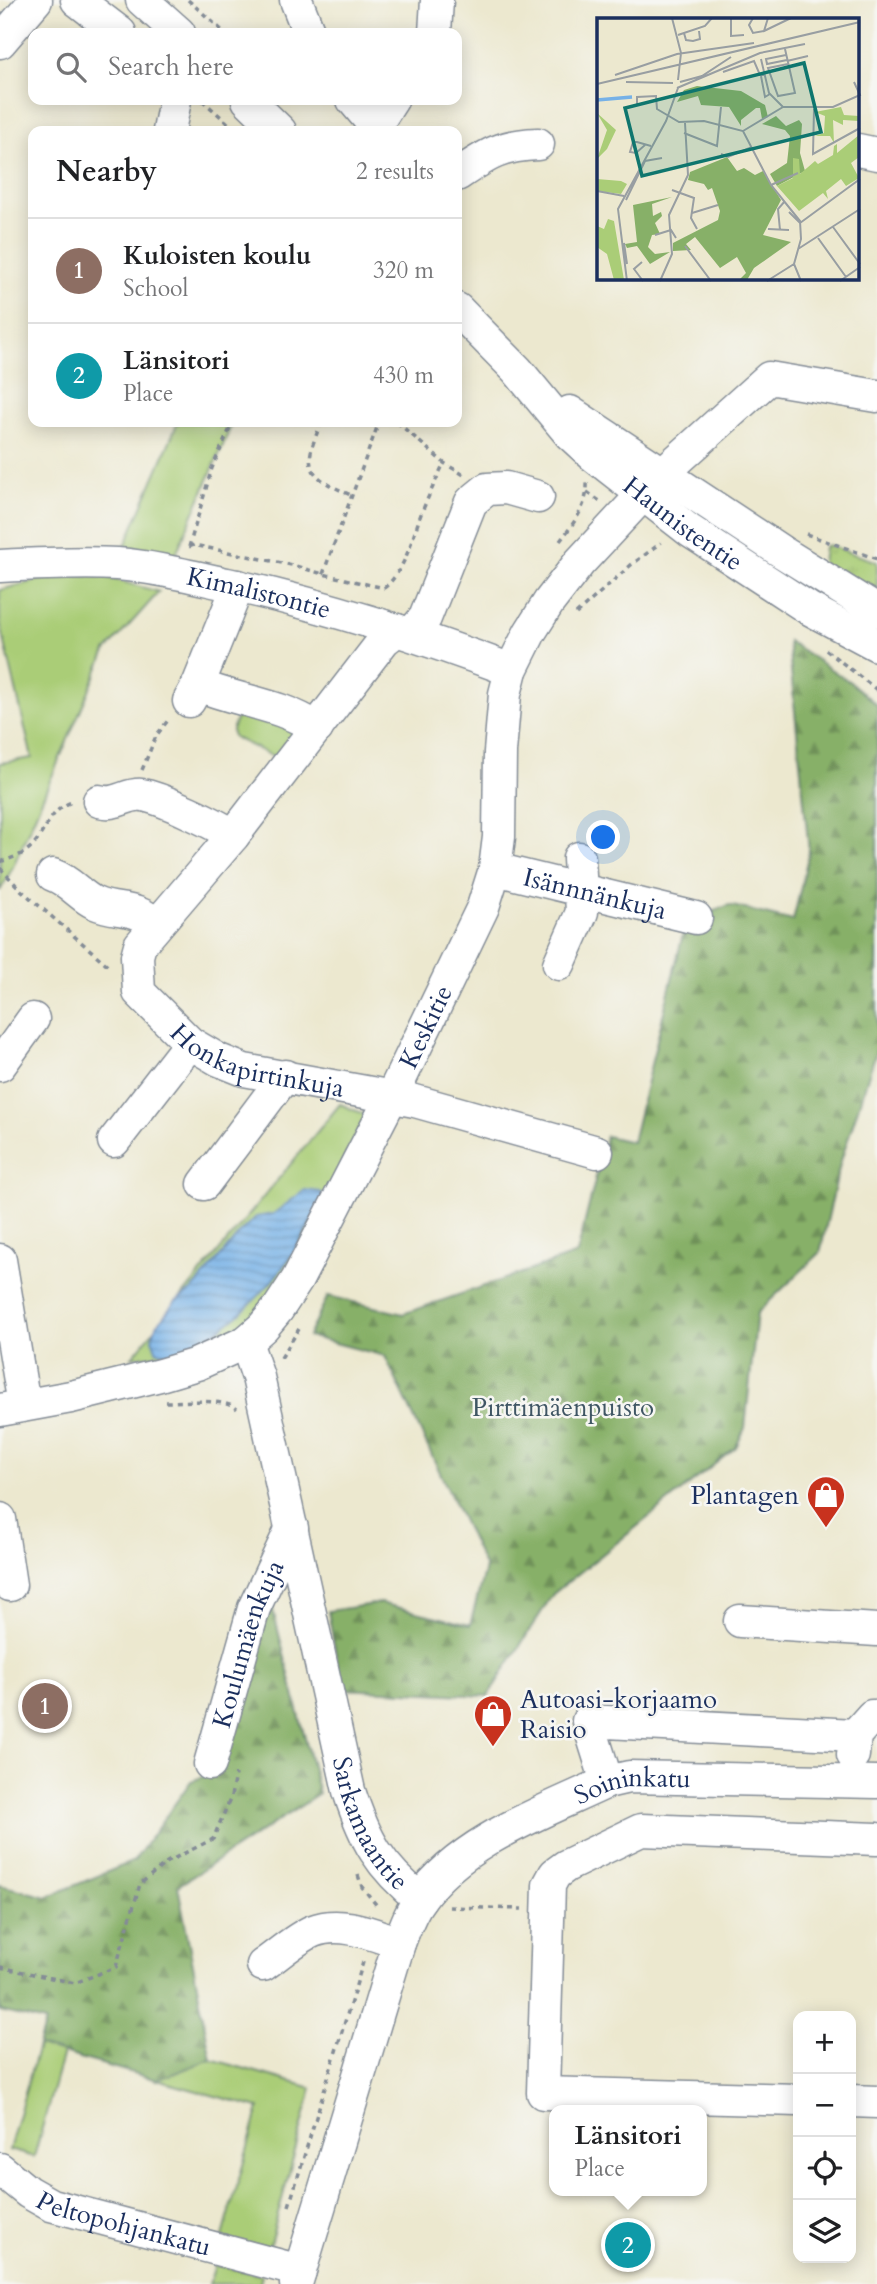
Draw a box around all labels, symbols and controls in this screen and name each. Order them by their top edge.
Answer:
inset map [597,18,860,280]
search box [28,28,462,105]
icon: search [52,48,90,86]
text: Search here [108,49,234,84]
text: Nearby [56,151,157,192]
text: 2 results [356,156,434,187]
text: Kuloisten koulu [123,238,311,273]
text: 1 [73,255,85,286]
text: 320 m [373,255,434,286]
text: School [123,273,188,304]
text: Länsitori [123,343,230,378]
text: 2 [73,360,85,391]
text: 430 m [373,360,434,391]
text: Place [123,378,173,409]
street label: Haunistentie [616,468,750,579]
street label: Kimalistontie [184,559,335,627]
your location [586,820,620,854]
street label: Isännnänkuja [520,860,670,928]
street label: Keskitie [391,979,461,1074]
street label: Honkapirtinkuja [162,1016,347,1106]
park label: Pirttimäenpuisto [472,1390,654,1425]
shop icon: Plantagen [805,1474,847,1529]
place label: Plantagen [690,1478,799,1513]
street label: Koulumäenkuja [204,1554,292,1732]
pin: 1 [22,1680,68,1732]
place label: Autoasi-korjaamo Raisio [520,1682,717,1747]
shop icon: Autoasi-korjaamo Raisio [472,1693,514,1748]
street label: Sarkamaantie [324,1753,416,1898]
street label: Soininkatu [568,1760,691,1813]
map controls [793,2011,856,2263]
button: + [793,2011,856,2074]
button: − [793,2074,856,2137]
popup [549,2105,707,2196]
text: Länsitori [575,2118,681,2153]
button: locate [793,2137,856,2200]
text: Place [575,2153,625,2184]
street label: Peltopohjankatu [30,2183,215,2265]
button: layers [793,2200,856,2263]
pin: 2 [605,2219,651,2271]

